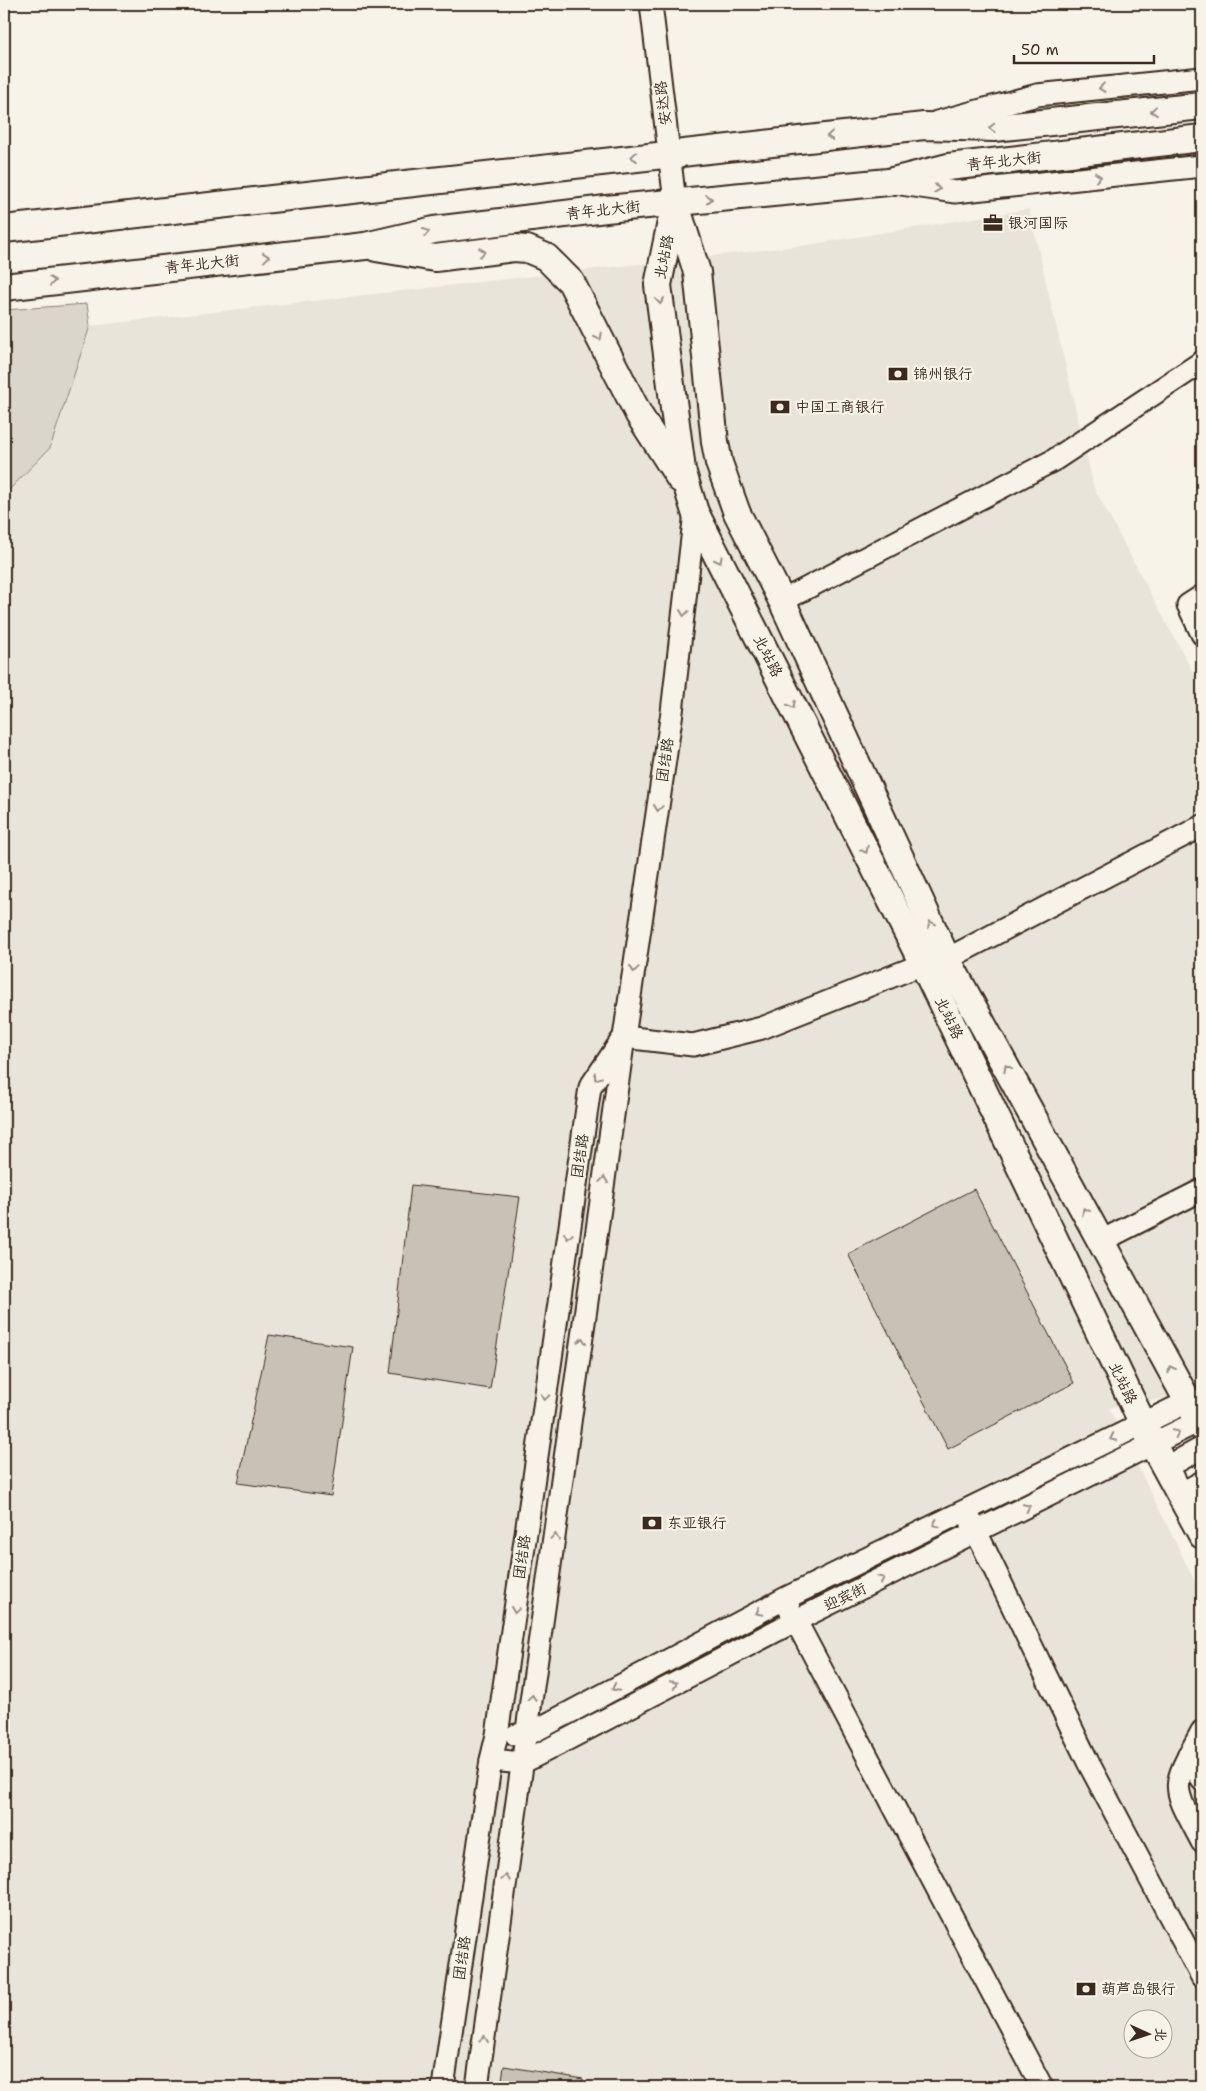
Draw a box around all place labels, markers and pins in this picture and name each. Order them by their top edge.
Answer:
office icon: 银河国际 [982,212,1004,234]
place label: 银河国际 [1008,213,1068,233]
bank icon: 锦州银行 [887,363,909,385]
place label: 锦州银行 [913,364,973,384]
bank icon: 中国工商银行 [769,396,791,418]
place label: 中国工商银行 [795,397,885,417]
bank icon: 东亚银行 [641,1512,663,1534]
place label: 东亚银行 [667,1513,727,1533]
bank icon: 葫芦岛银行 [1075,1978,1097,2000]
place label: 葫芦岛银行 [1101,1979,1176,1999]

